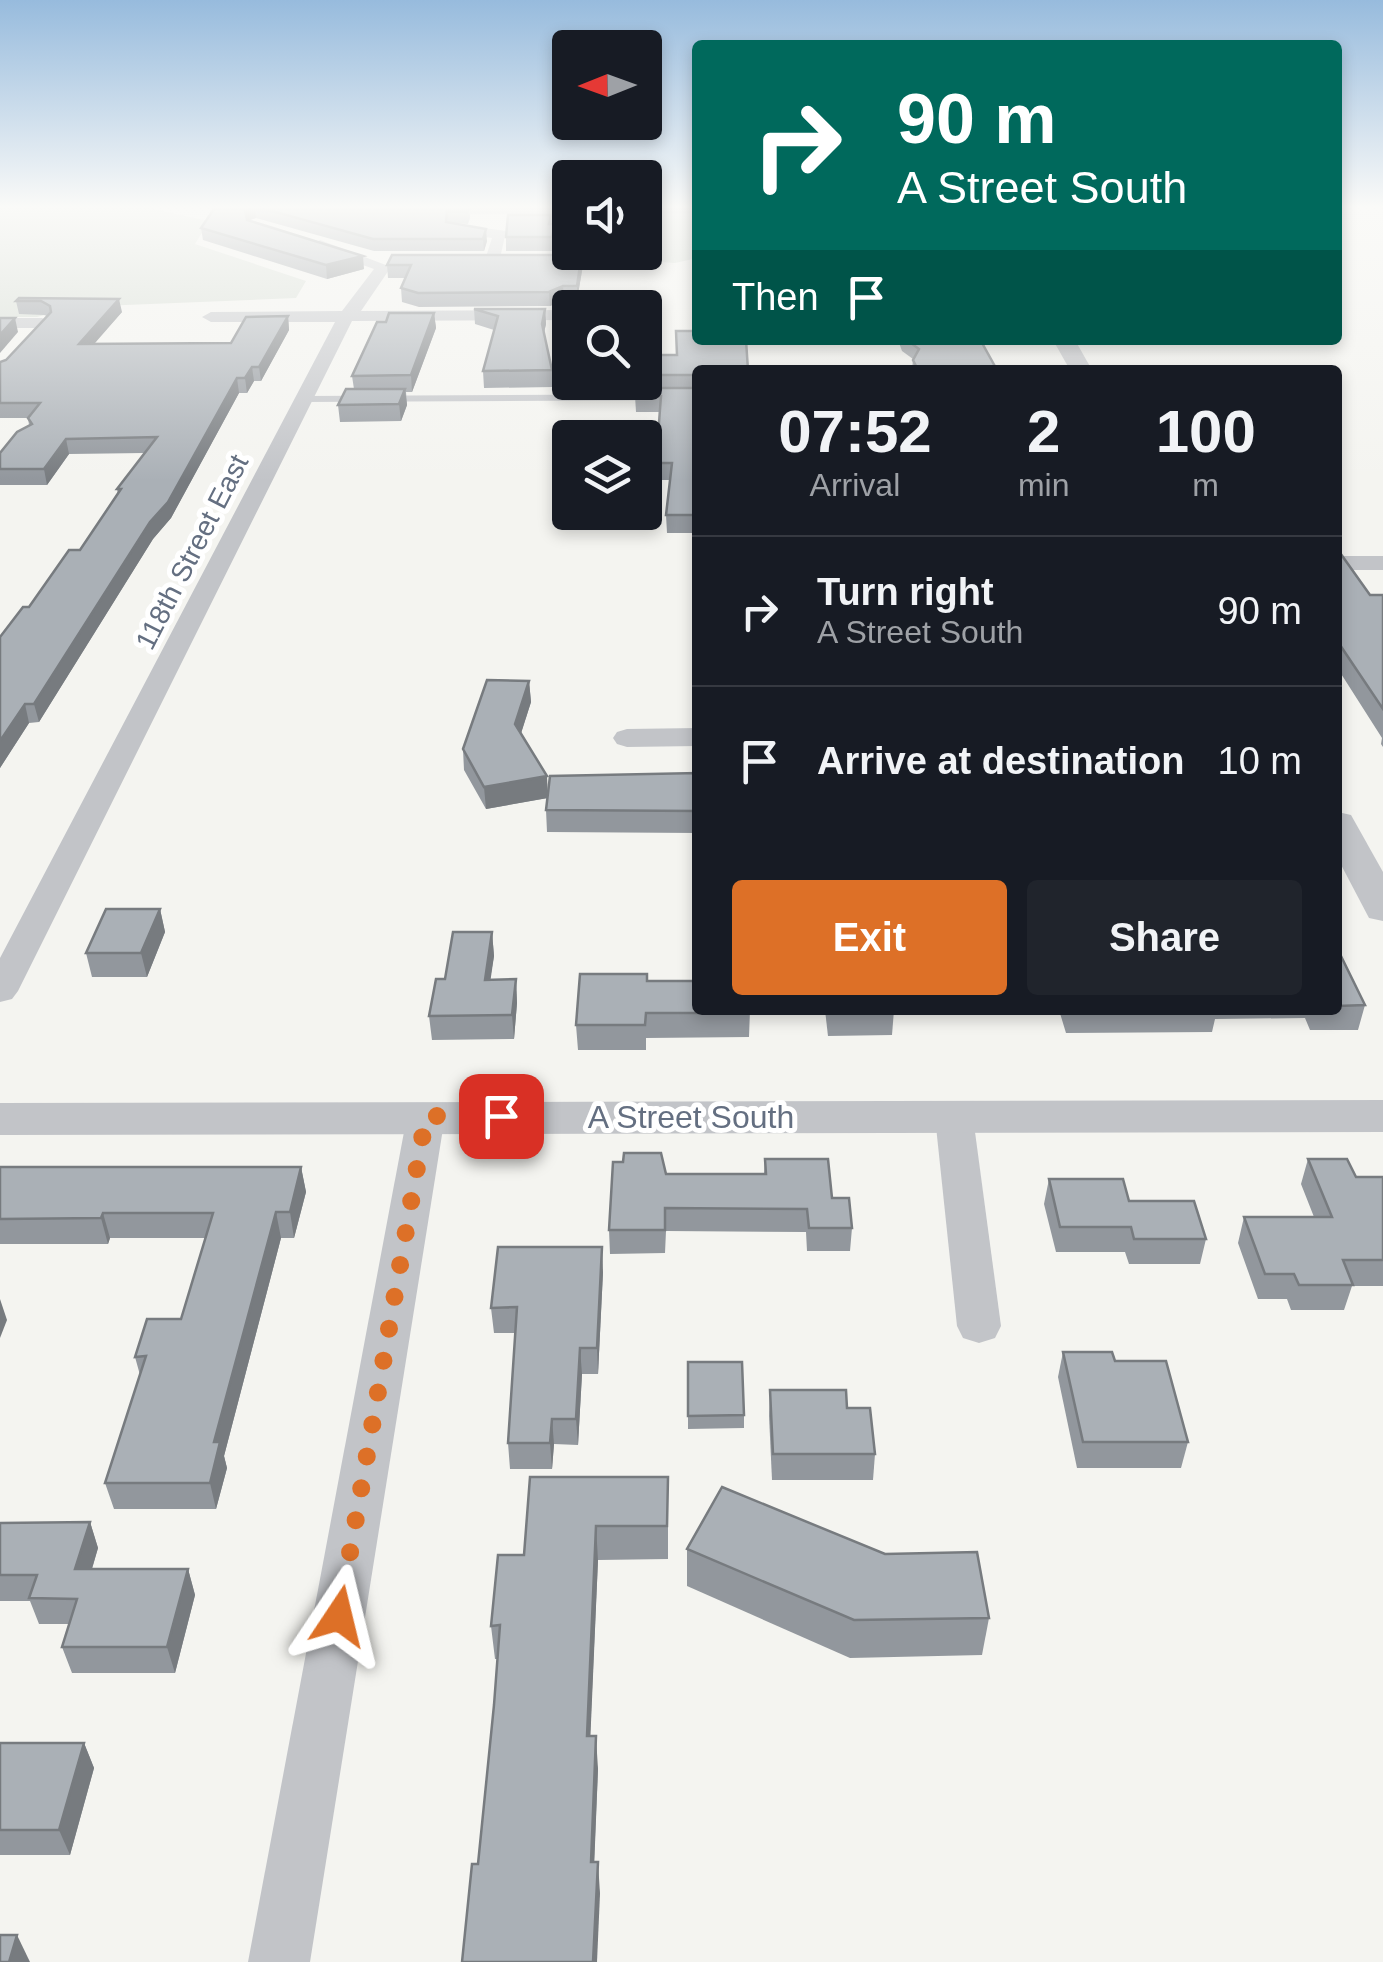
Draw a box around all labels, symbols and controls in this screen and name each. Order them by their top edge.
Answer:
north arrow [552,30,662,140]
map controls [552,30,662,530]
icon: right [732,80,862,210]
text: 90 m [897,80,1057,158]
button: sound [552,160,662,270]
text: A Street South [897,162,1187,213]
icon: arrive [839,270,894,325]
text: Then [732,276,819,318]
button: search [552,290,662,400]
text: 07:52 [778,398,932,465]
text: 2 [1027,398,1060,465]
text: 100 [1156,398,1256,465]
button: layers [552,420,662,530]
street label: 118th Street East [130,449,255,654]
text: Arrival [810,467,900,503]
text: min [1018,467,1069,503]
text: m [1192,467,1219,503]
text: Turn right [817,571,994,613]
icon: right [732,584,787,639]
text: 90 m [1218,590,1302,632]
text: A Street South [817,614,1023,650]
icon: arrive [732,734,787,789]
text: Arrive at destination [817,740,1184,782]
text: 10 m [1218,740,1302,782]
button: Exit [732,880,1007,995]
button: Share [1027,880,1302,995]
pin [459,1074,544,1159]
icon: arrive [474,1089,529,1144]
street label: A Street South [588,1099,794,1135]
position arrow [287,1564,391,1668]

